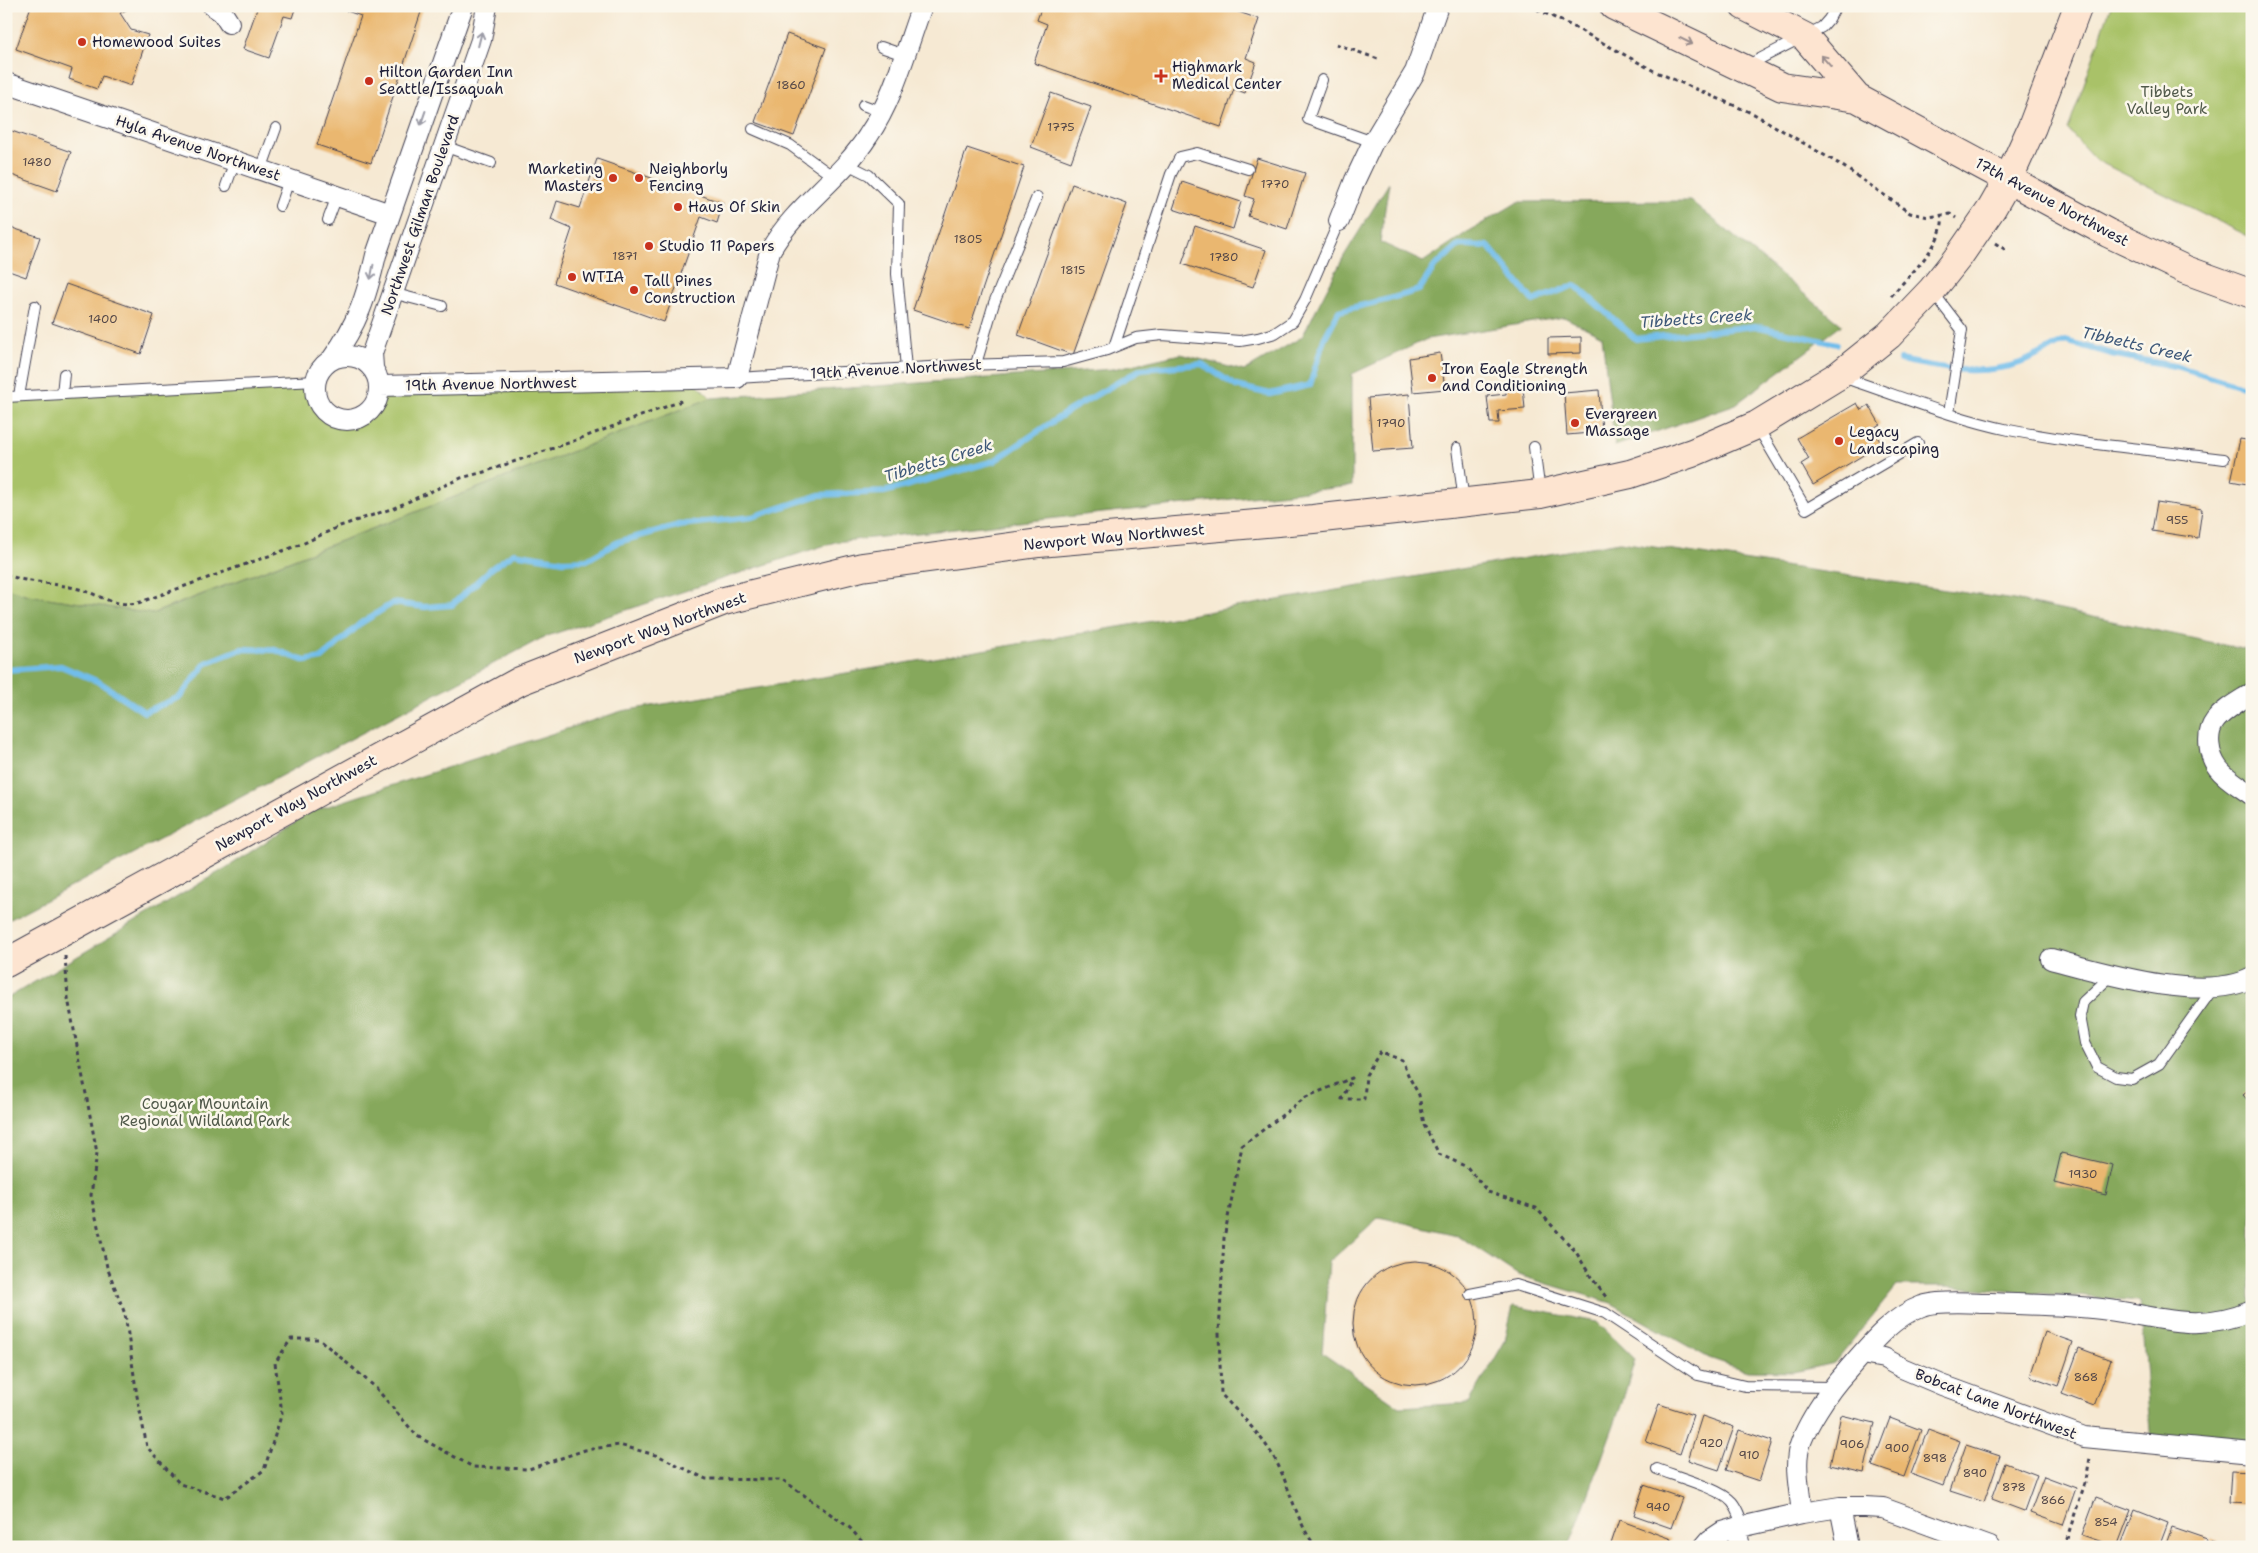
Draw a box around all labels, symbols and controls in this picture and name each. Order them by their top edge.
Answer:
place label: Homewood Suites [92,32,221,52]
one-way arrow [476,32,485,48]
marker: Homewood Suites [76,36,88,48]
one-way arrow [1678,36,1693,46]
one-way arrow [1820,54,1831,67]
place label: Highmark Medical Center [1172,57,1282,94]
place label: Hilton Garden Inn Seattle/Issaquah [379,62,513,99]
marker: Highmark Medical Center [1154,69,1168,83]
marker: Hilton Garden Inn Seattle/Issaquah [363,75,375,87]
house number: 1860 [776,77,806,93]
park label: Tibbets Valley Park [2126,82,2208,119]
street label: Hyla Avenue Northwest [113,110,283,186]
one-way arrow [418,110,428,126]
street label: Northwest Gilman Boulevard [376,112,464,318]
house number: 1775 [1047,119,1075,135]
street label: 17th Avenue Northwest [1972,153,2132,251]
house number: 1480 [22,154,52,170]
place label: Marketing Masters [528,159,603,196]
place label: Neighborly Fencing [649,159,728,196]
marker: Marketing Masters [607,172,619,184]
marker: Neighborly Fencing [633,172,645,184]
house number: 1770 [1261,176,1289,192]
place label: Haus Of Skin [688,197,780,217]
marker: Haus Of Skin [672,201,684,213]
house number: 1805 [954,231,982,247]
place label: Studio 11 Papers [659,236,775,256]
marker: Studio 11 Papers [643,240,655,252]
house number: 1871 [612,248,638,264]
house number: 1780 [1210,249,1238,265]
house number: 1815 [1061,262,1085,278]
one-way arrow [367,264,377,280]
place label: WTIA [582,267,624,287]
marker: WTIA [566,271,578,283]
place label: Tall Pines Construction [644,271,735,308]
marker: Tall Pines Construction [628,284,640,296]
water label: Tibbetts Creek [1639,304,1753,333]
house number: 1400 [88,311,118,327]
water label: Tibbetts Creek [2080,322,2194,367]
street label: 19th Avenue Northwest [810,355,982,383]
place label: Iron Eagle Strength and Conditioning [1442,359,1588,396]
marker: Iron Eagle Strength and Conditioning [1426,372,1438,384]
street label: 19th Avenue Northwest [405,373,577,395]
place label: Evergreen Massage [1585,404,1657,441]
house number: 1790 [1377,415,1405,431]
marker: Evergreen Massage [1569,417,1581,429]
place label: Legacy Landscaping [1849,422,1939,459]
water label: Tibbetts Creek [881,434,995,487]
marker: Legacy Landscaping [1833,435,1845,447]
house number: 955 [2166,512,2188,528]
street label: Newport Way Northwest [1023,519,1205,555]
street label: Newport Way Northwest [571,588,749,668]
street label: Newport Way Northwest [212,750,380,856]
park label: Cougar Mountain Regional Wildland Park [120,1094,290,1131]
house number: 1930 [2069,1166,2097,1182]
street label: Bobcat Lane Northwest [1912,1364,2080,1444]
house number: 868 [2074,1369,2098,1385]
house number: 920 [1699,1435,1723,1451]
house number: 906 [1840,1436,1864,1452]
house number: 900 [1885,1440,1909,1456]
house number: 910 [1738,1447,1760,1463]
house number: 898 [1923,1450,1947,1466]
house number: 890 [1963,1465,1987,1481]
house number: 878 [2002,1479,2026,1495]
house number: 866 [2041,1492,2065,1508]
house number: 940 [1646,1499,1670,1515]
house number: 854 [2094,1514,2118,1530]

